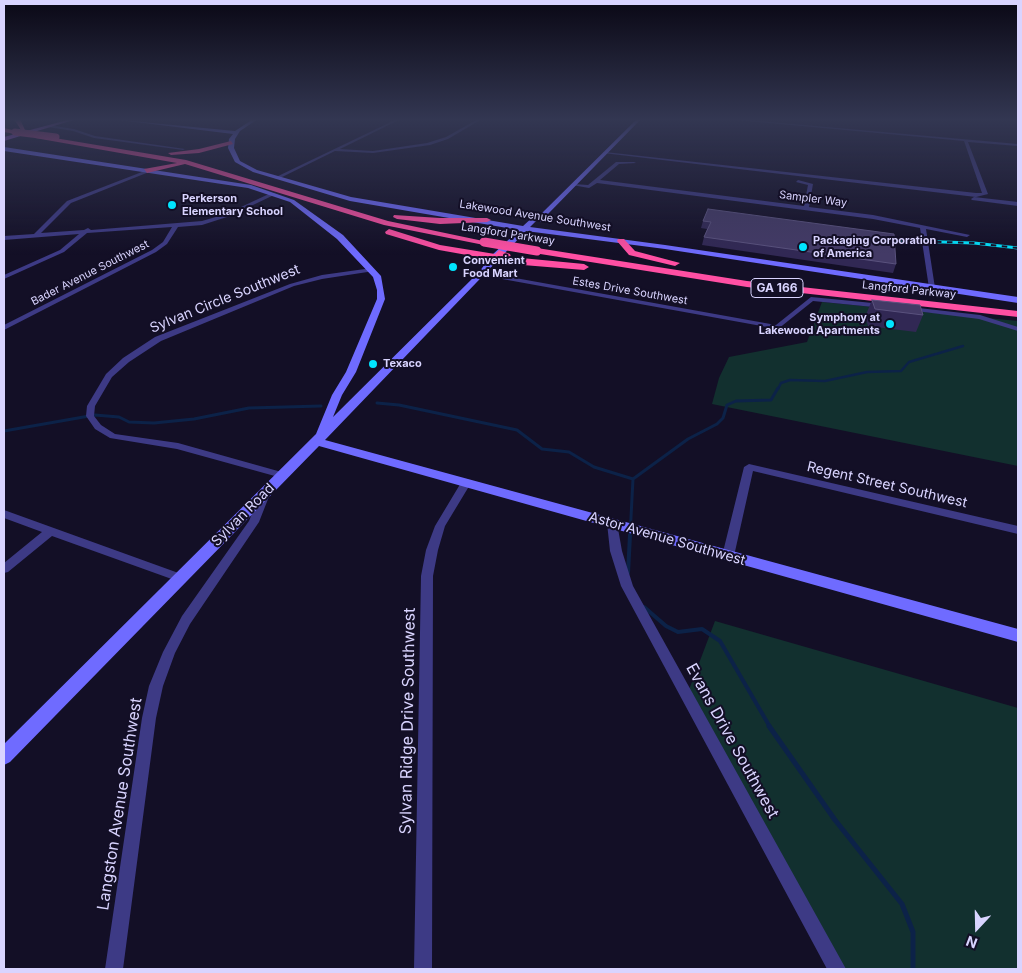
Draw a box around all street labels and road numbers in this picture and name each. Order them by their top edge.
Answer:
street label: Sampler Way [778,188,848,210]
street label: Lakewood Avenue Southwest [458,198,612,234]
street label: Langford Parkway [460,220,556,248]
street label: Bader Avenue Southwest [29,238,151,308]
street label: Sylvan Circle Southwest [148,261,302,337]
street label: Estes Drive Southwest [571,274,689,308]
road number: GA 166 [751,278,803,298]
street label: Langford Parkway [861,278,957,302]
street label: Regent Street Southwest [805,458,969,512]
street label: Sylvan Road [208,480,278,550]
street label: Astor Avenue Southwest [587,509,747,569]
street label: Sylvan Ridge Drive Southwest [396,607,420,835]
street label: Evans Drive Southwest [681,660,783,822]
street label: Langston Avenue Southwest [94,696,146,912]

